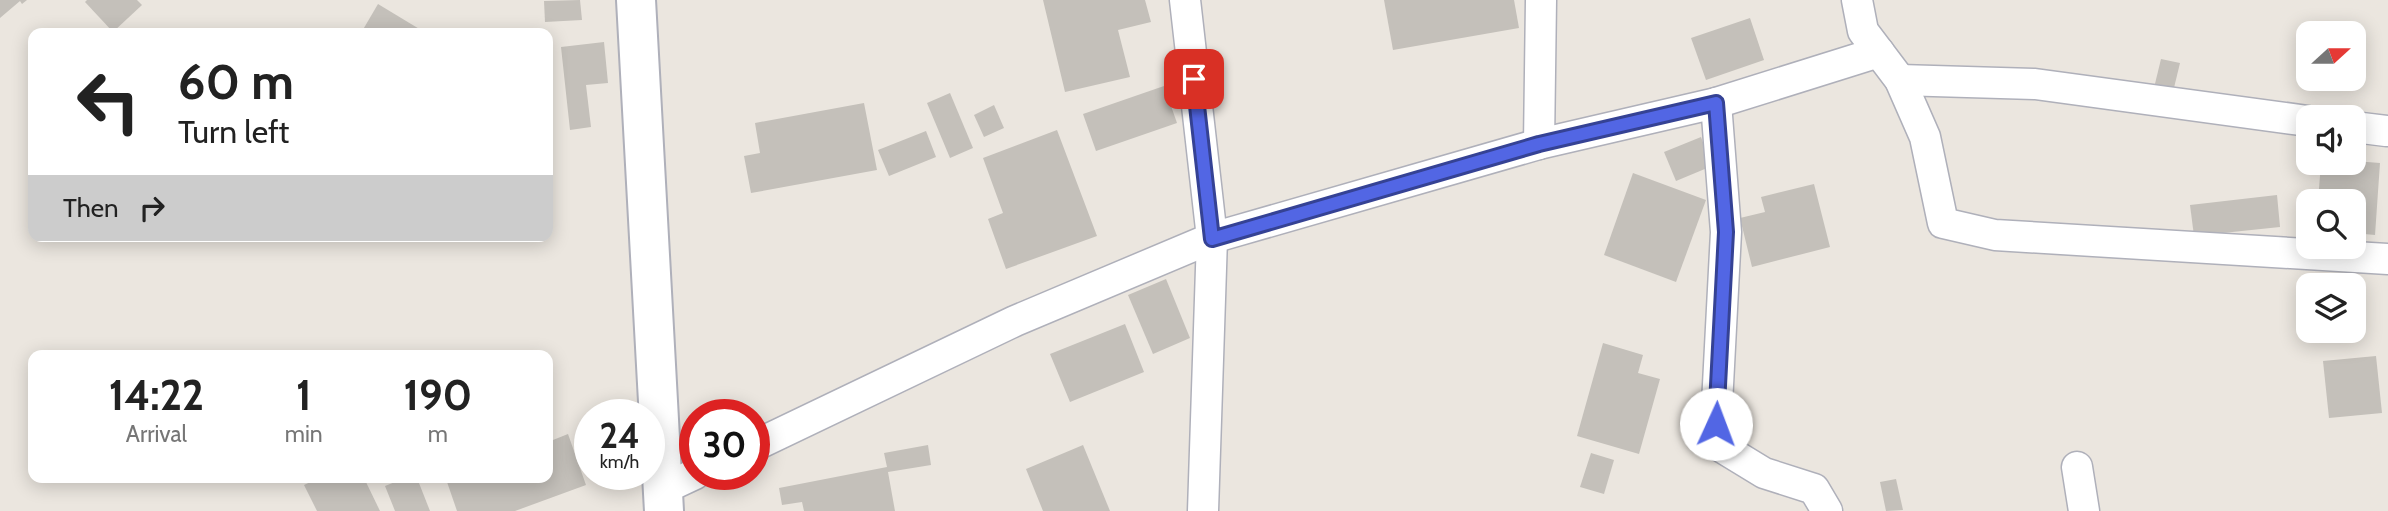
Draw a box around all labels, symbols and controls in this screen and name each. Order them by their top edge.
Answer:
north arrow [2296,21,2366,91]
map controls [2296,21,2366,343]
pin [1164,49,1224,109]
text: 60 m [178,52,294,111]
icon: left [63,56,154,147]
icon: arrive [1175,60,1213,98]
button: sound [2296,105,2366,175]
text: Turn left [178,112,289,151]
icon: right [133,189,171,227]
button: search [2296,189,2366,259]
text: Then [63,192,119,224]
button: layers [2296,273,2366,343]
text: 14:22 [109,369,204,421]
text: 1 [296,369,312,421]
text: 190 [403,369,472,421]
position arrow [1679,387,1753,461]
speed limit sign: 30 [679,399,770,490]
text: 24 [599,414,640,457]
text: Arrival [126,420,187,448]
text: min [285,420,323,448]
text: m [428,420,448,448]
text: km/h [600,451,639,473]

